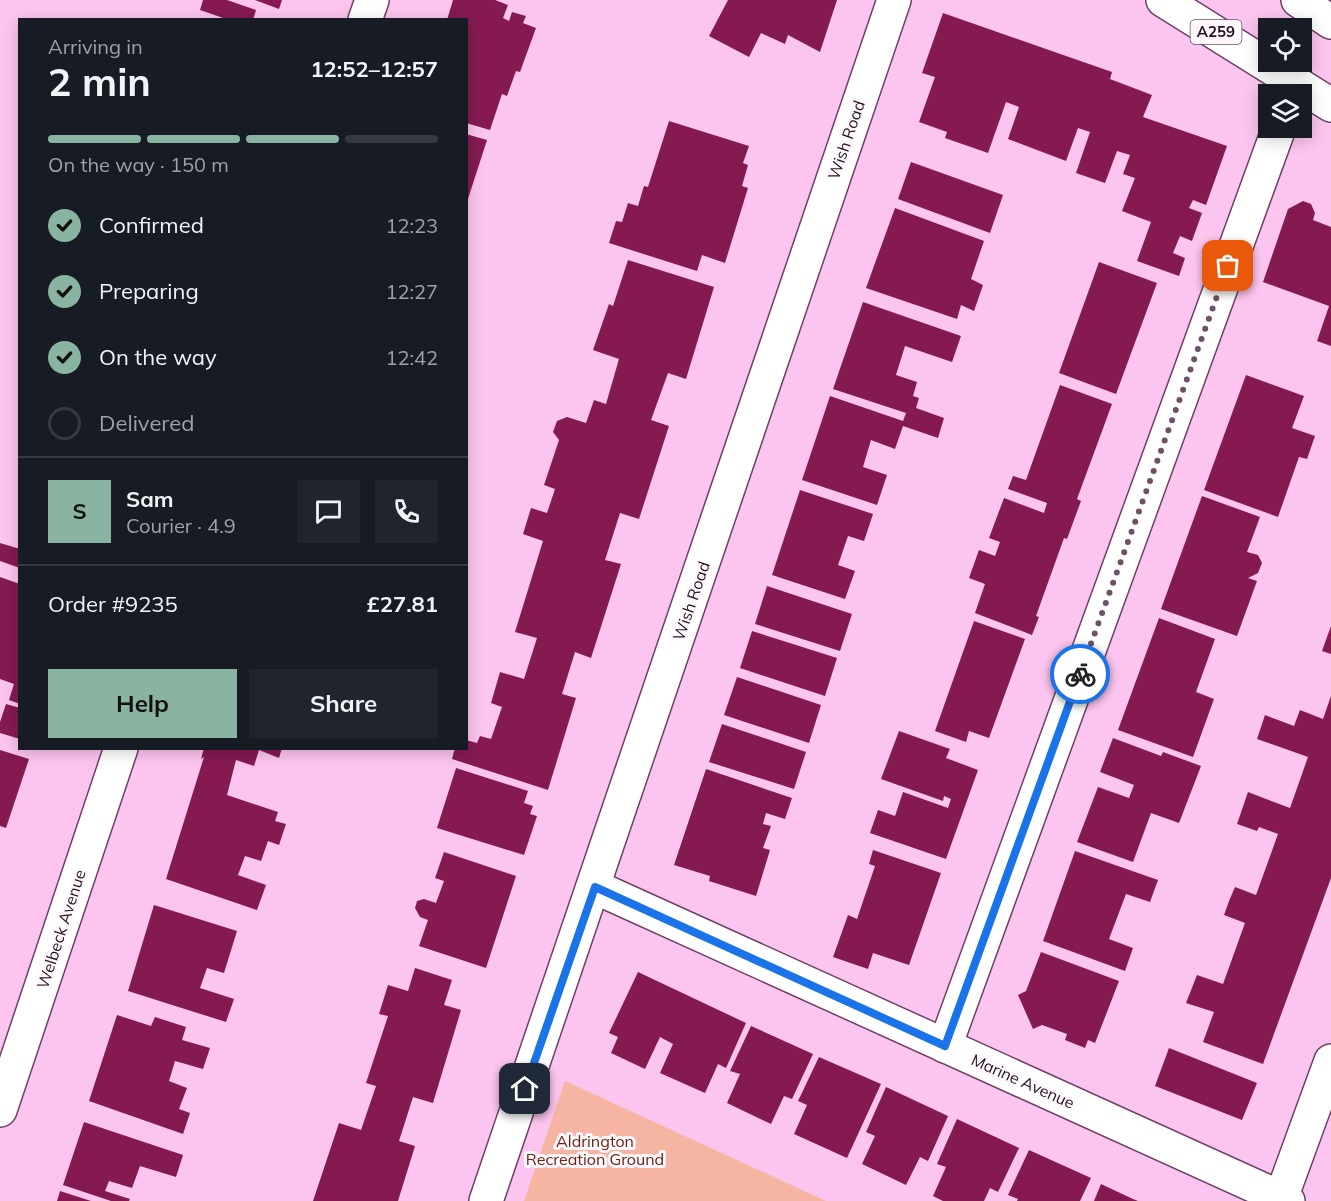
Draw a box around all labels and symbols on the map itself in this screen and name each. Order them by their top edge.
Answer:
road number: A259 [1190,20,1242,44]
street label: Wish Road [823,98,869,182]
pin [1202,240,1253,291]
street label: Wish Road [668,559,714,643]
courier [1050,644,1110,704]
street label: Welbeck Avenue [32,867,90,991]
street label: Marine Avenue [968,1049,1078,1113]
pin [499,1063,550,1114]
park label: Aldrington Recreation Ground [526,1131,664,1169]

